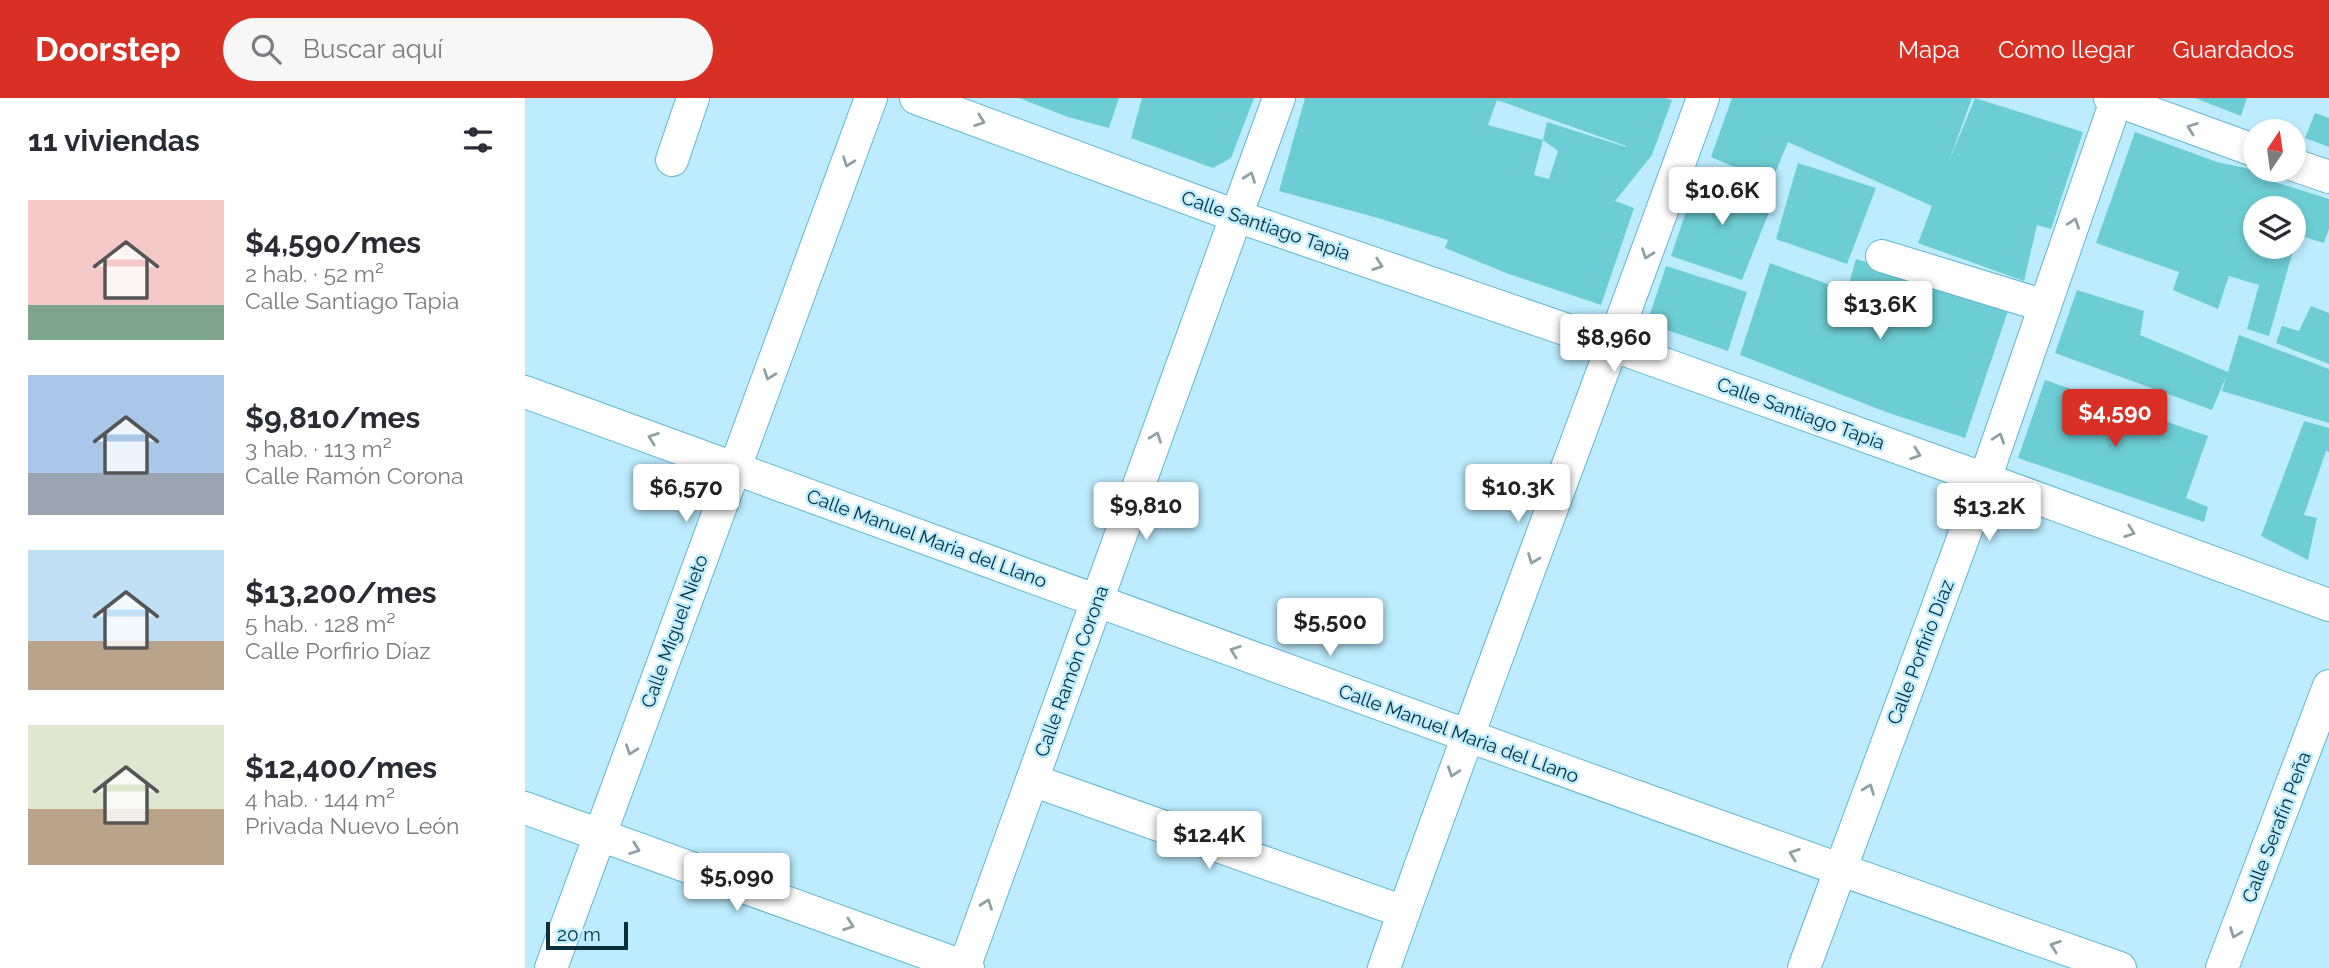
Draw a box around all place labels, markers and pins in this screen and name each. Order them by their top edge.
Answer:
pin: $10.6K [1665,167,1779,227]
pin: $13.6K [1823,282,1937,341]
pin: $8,960 [1557,314,1671,374]
pin: $4,590 [2058,390,2172,449]
pin: $6,570 [629,464,743,524]
pin: $10.3K [1461,464,1575,524]
pin: $9,810 [1089,482,1203,542]
pin: $13.2K [1932,484,2046,543]
pin: $5,500 [1273,598,1387,658]
pin: $12.4K [1152,812,1266,871]
pin: $5,090 [680,854,794,913]

